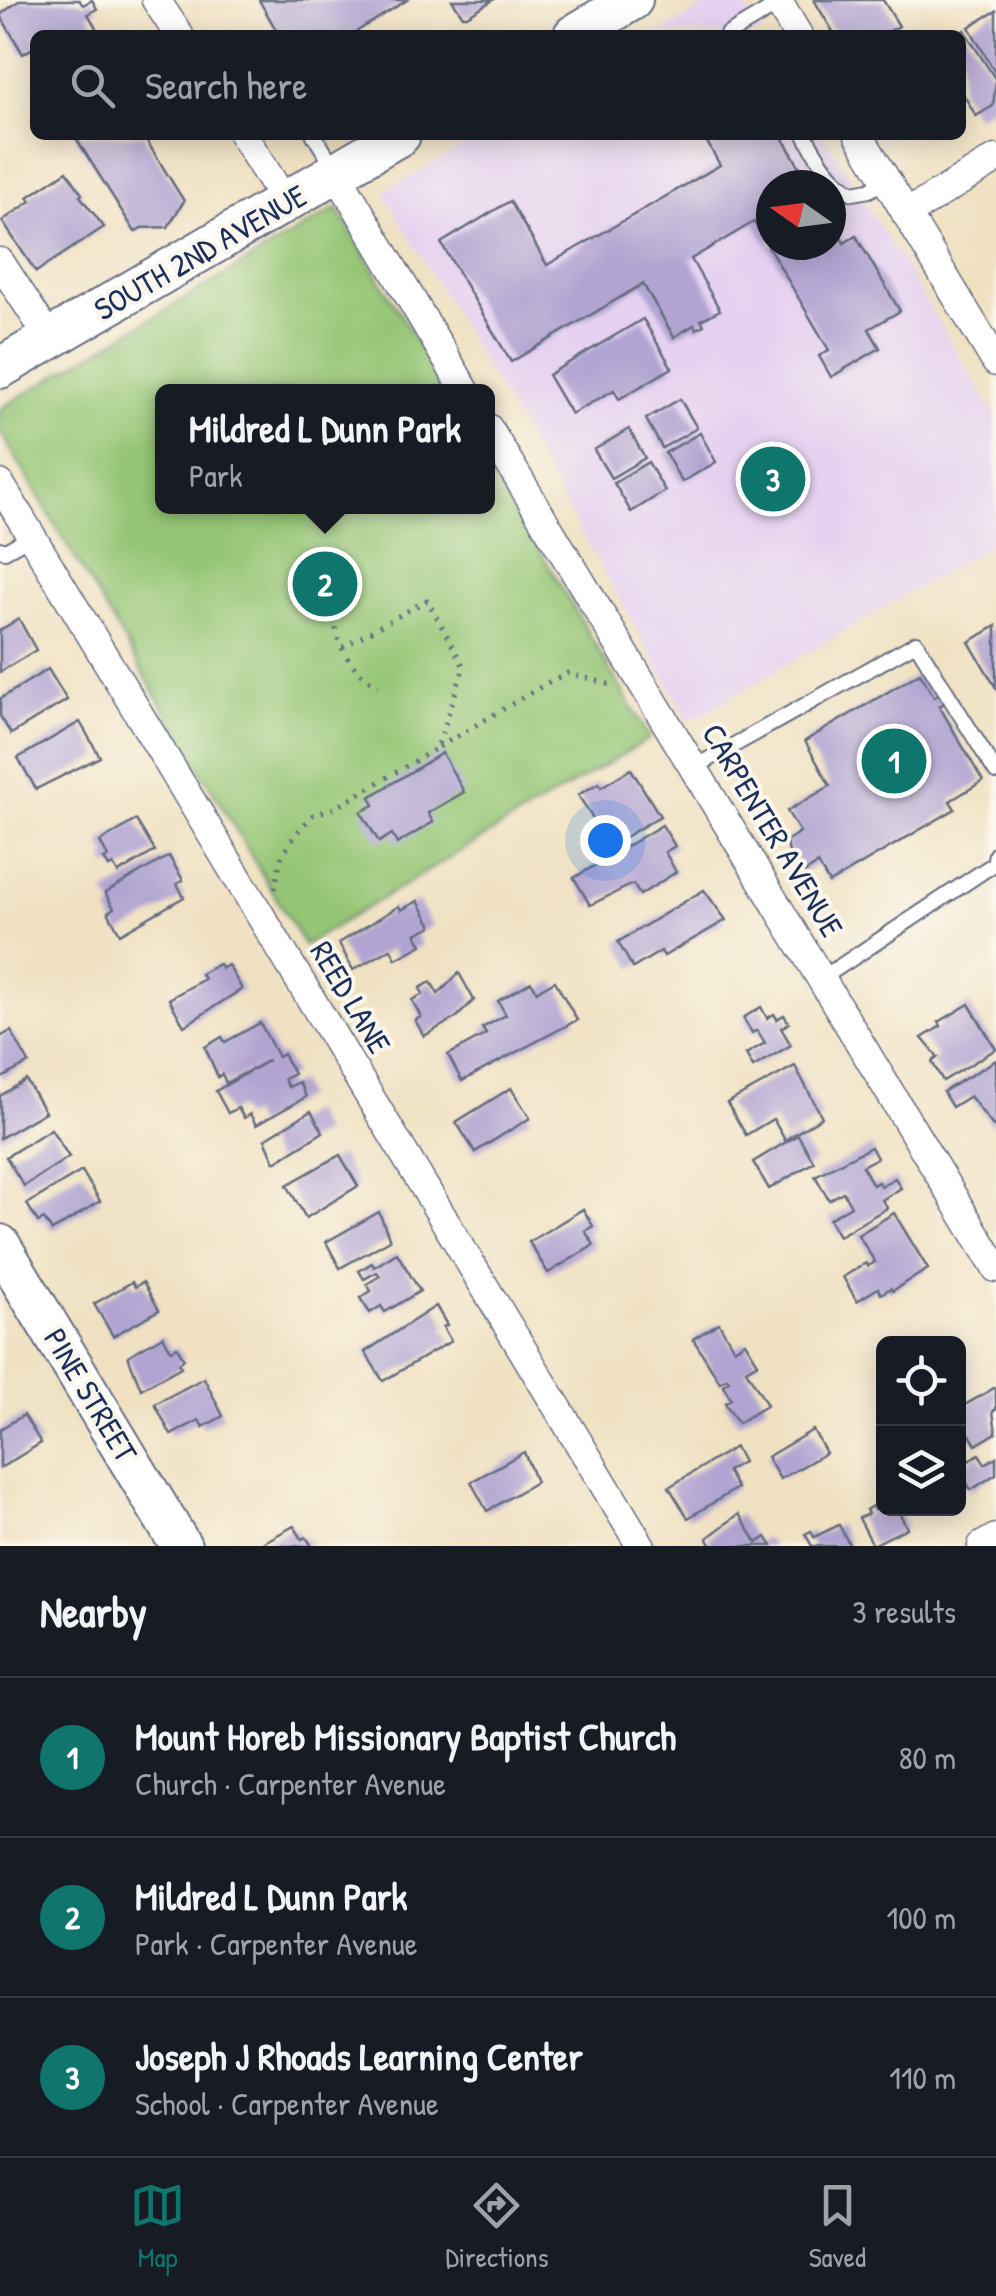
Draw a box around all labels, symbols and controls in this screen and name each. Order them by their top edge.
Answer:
search box [30,30,966,140]
icon: search [65,58,120,113]
text: Search here [145,59,307,111]
north arrow [756,170,846,260]
street label: SOUTH 2ND AVENUE [86,174,314,330]
popup [155,384,495,514]
text: Mildred L Dunn Park [189,402,461,454]
pin: 3 [740,442,806,516]
text: Park [189,454,242,497]
pin: 2 [292,546,358,622]
street label: CARPENTER AVENUE [692,715,854,945]
pin: 1 [862,724,926,798]
your location [580,815,631,866]
street label: REED LANE [301,933,401,1061]
street label: PINE STREET [34,1320,148,1471]
map controls [876,1336,966,1516]
button: locate [876,1336,966,1426]
button: layers [876,1426,966,1516]
text: Nearby [40,1583,147,1640]
text: 3 results [852,1590,956,1633]
text: Mount Horeb Missionary Baptist Church [135,1710,676,1762]
text: 1 [67,1736,78,1779]
text: 80 m [899,1736,956,1779]
text: Church · Carpenter Avenue [135,1762,446,1805]
text: Mildred L Dunn Park [135,1870,407,1922]
text: 2 [65,1896,80,1939]
text: 100 m [887,1896,956,1939]
text: Park · Carpenter Avenue [135,1922,418,1965]
text: Joseph J Rhoads Learning Center [135,2030,583,2082]
text: 3 [65,2056,80,2099]
text: 110 m [889,2056,956,2099]
text: School · Carpenter Avenue [135,2082,439,2125]
tab: Map [130,2178,185,2276]
tab: Directions [445,2178,548,2276]
tab: Saved [809,2178,866,2276]

